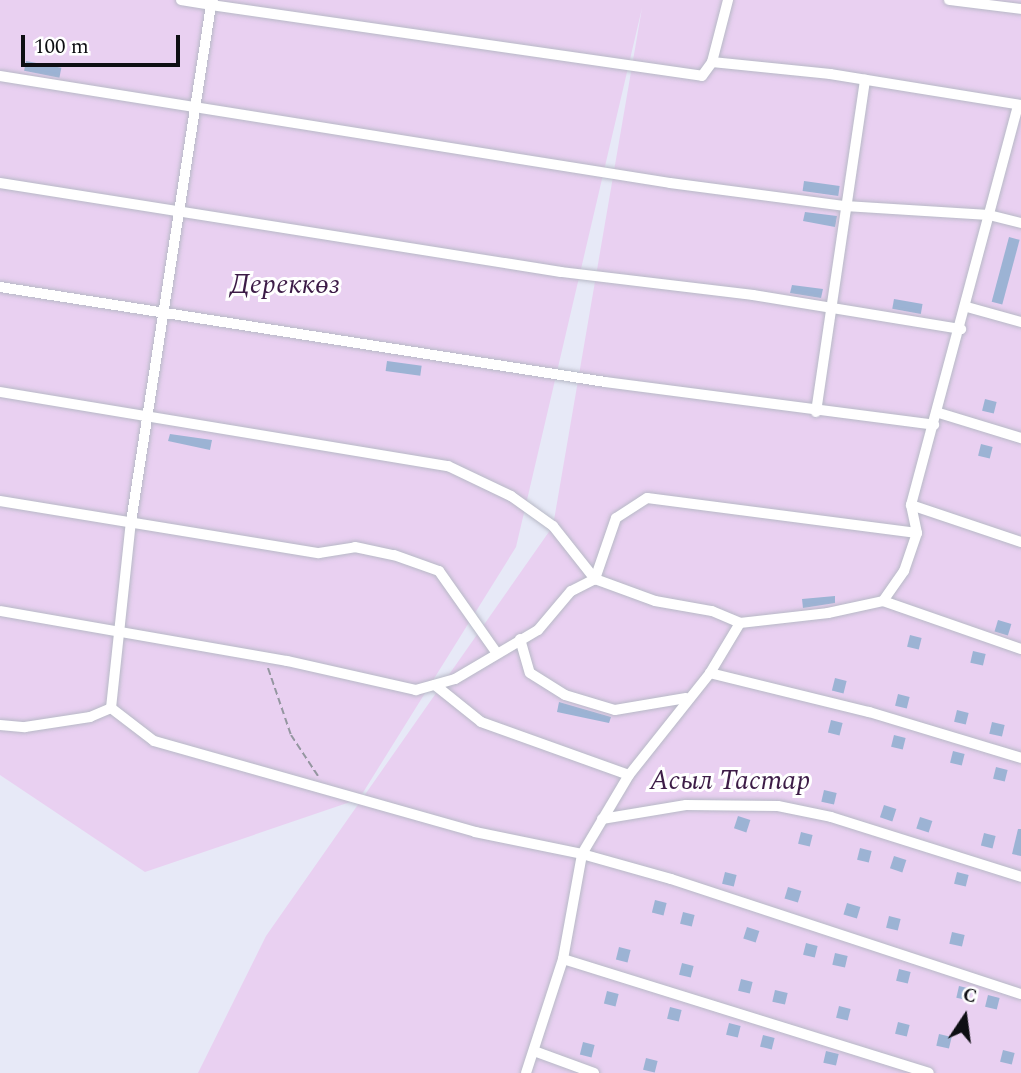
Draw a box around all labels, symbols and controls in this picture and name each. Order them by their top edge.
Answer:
scale bar [24,21,184,65]
text: 100 m [34,31,89,63]
park label: Дереккөз [230,268,340,302]
park label: Асыл Тастар [650,764,810,798]
text: С [960,980,980,1012]
north arrow [930,982,1000,1052]

